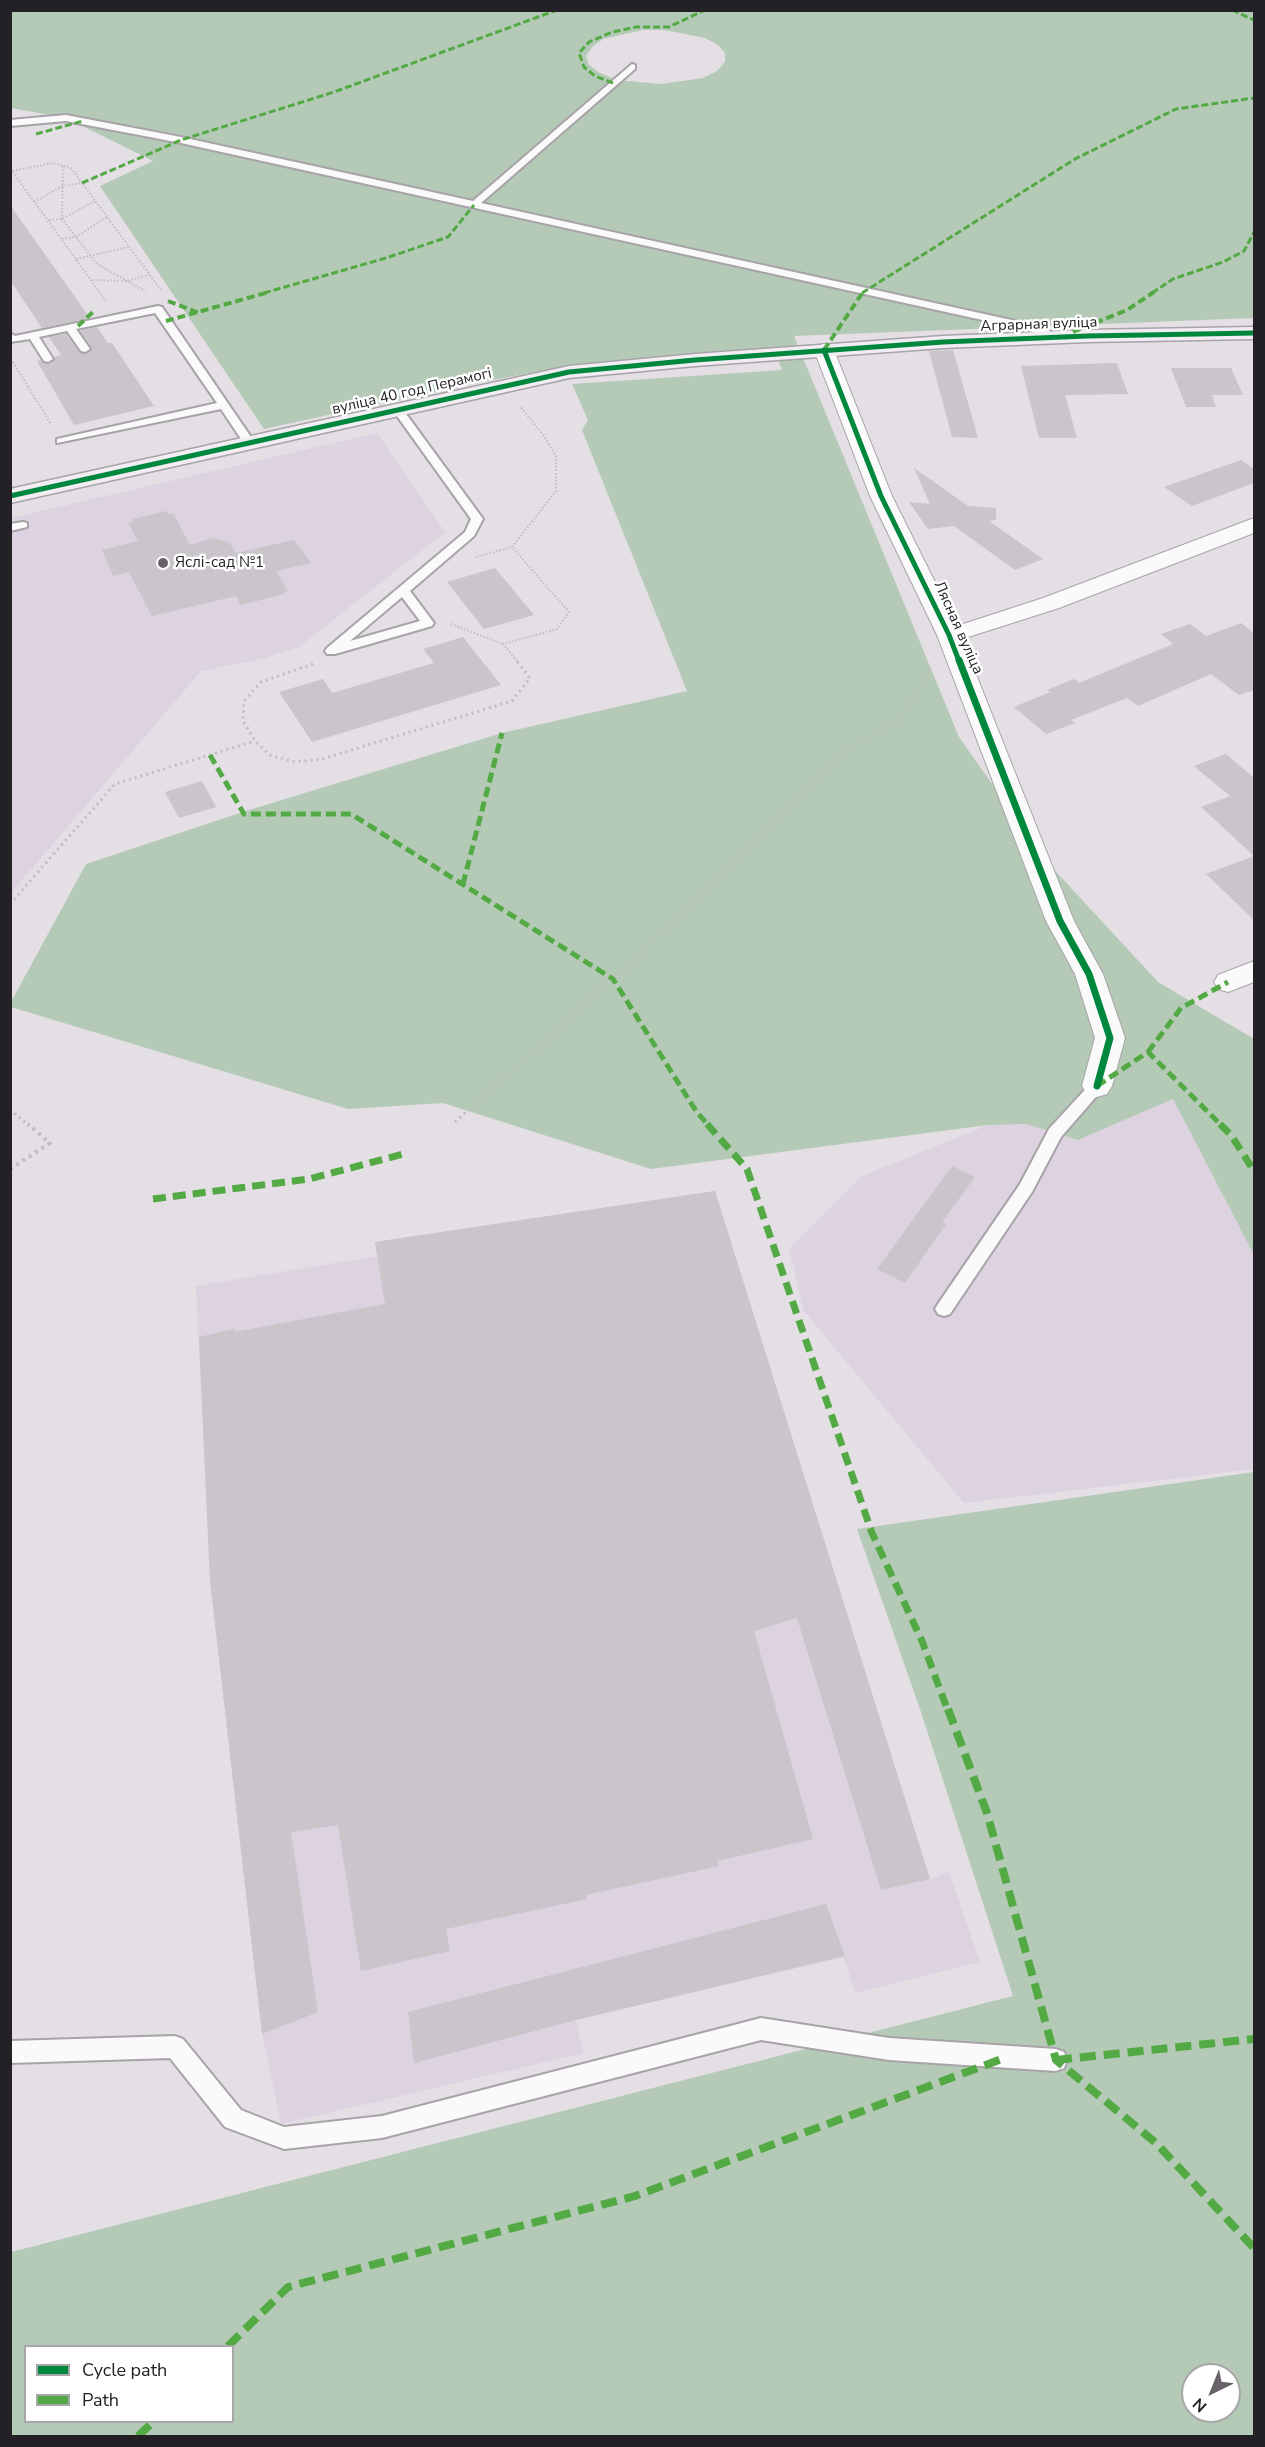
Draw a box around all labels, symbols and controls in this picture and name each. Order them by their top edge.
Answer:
street label: Аграрная вуліца [980,314,1098,336]
street label: вуліца 40 год Перамогі [330,365,494,419]
place label: Яслі-сад №1 [175,554,264,572]
marker: Яслі-сад №1 [156,556,170,570]
street label: Лясная вуліца [929,579,987,677]
legend [24,2345,234,2423]
text: Cycle path [82,2358,167,2382]
north arrow [1181,2363,1241,2423]
text: Path [82,2388,119,2412]
text: N [1188,2393,1212,2417]

